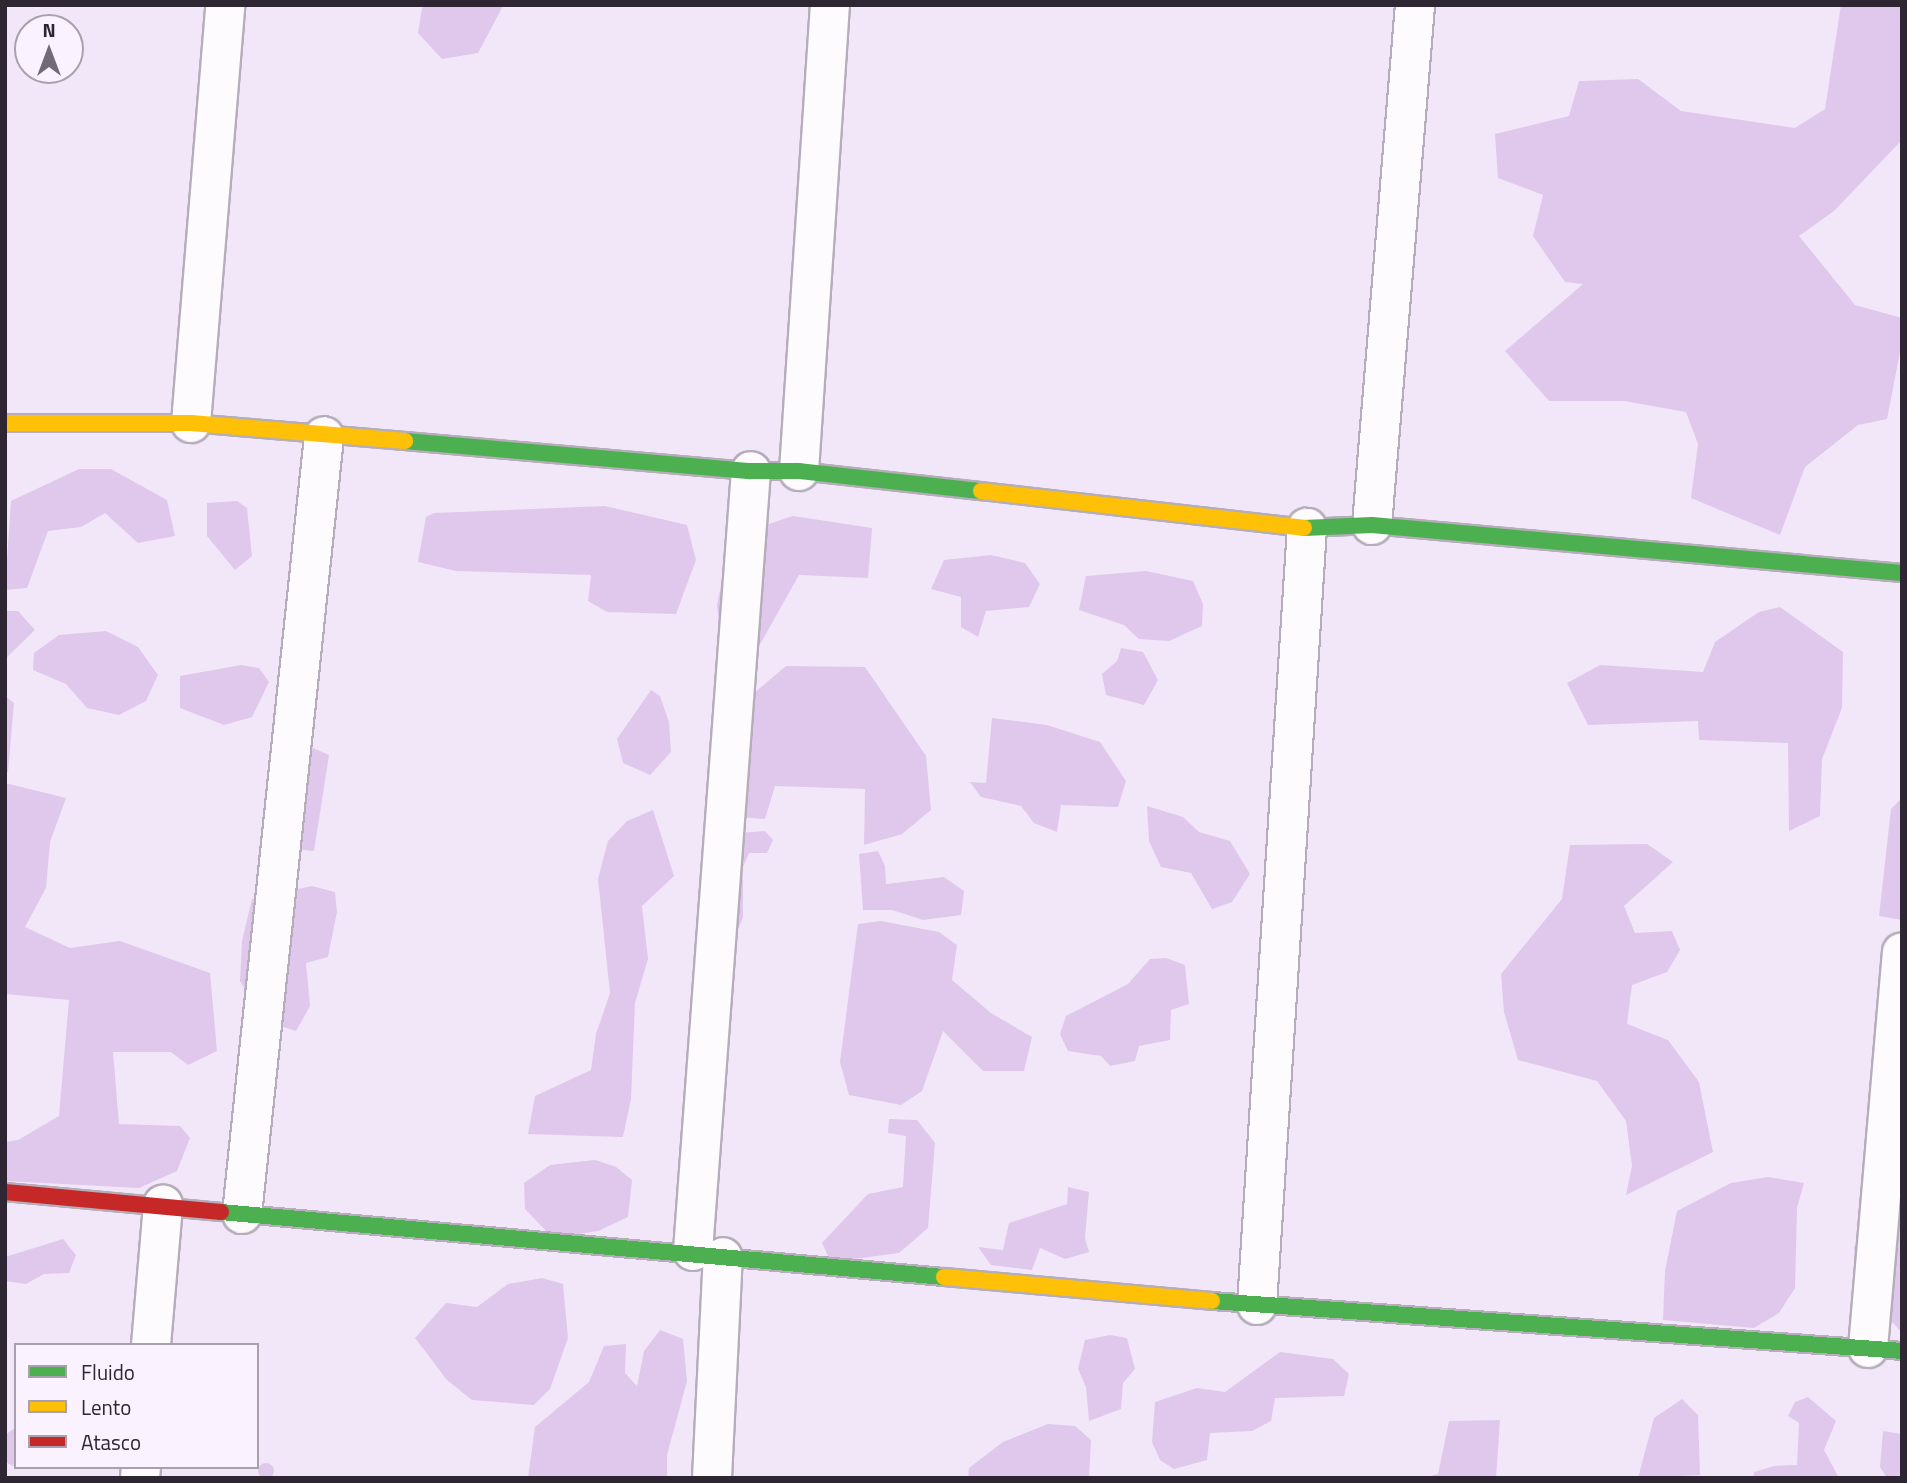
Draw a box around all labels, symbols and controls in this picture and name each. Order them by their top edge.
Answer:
north arrow [14,14,84,84]
text: N [42,15,56,44]
legend [14,1343,259,1469]
text: Fluido [81,1356,135,1388]
text: Lento [81,1391,131,1423]
text: Atasco [81,1426,141,1458]

